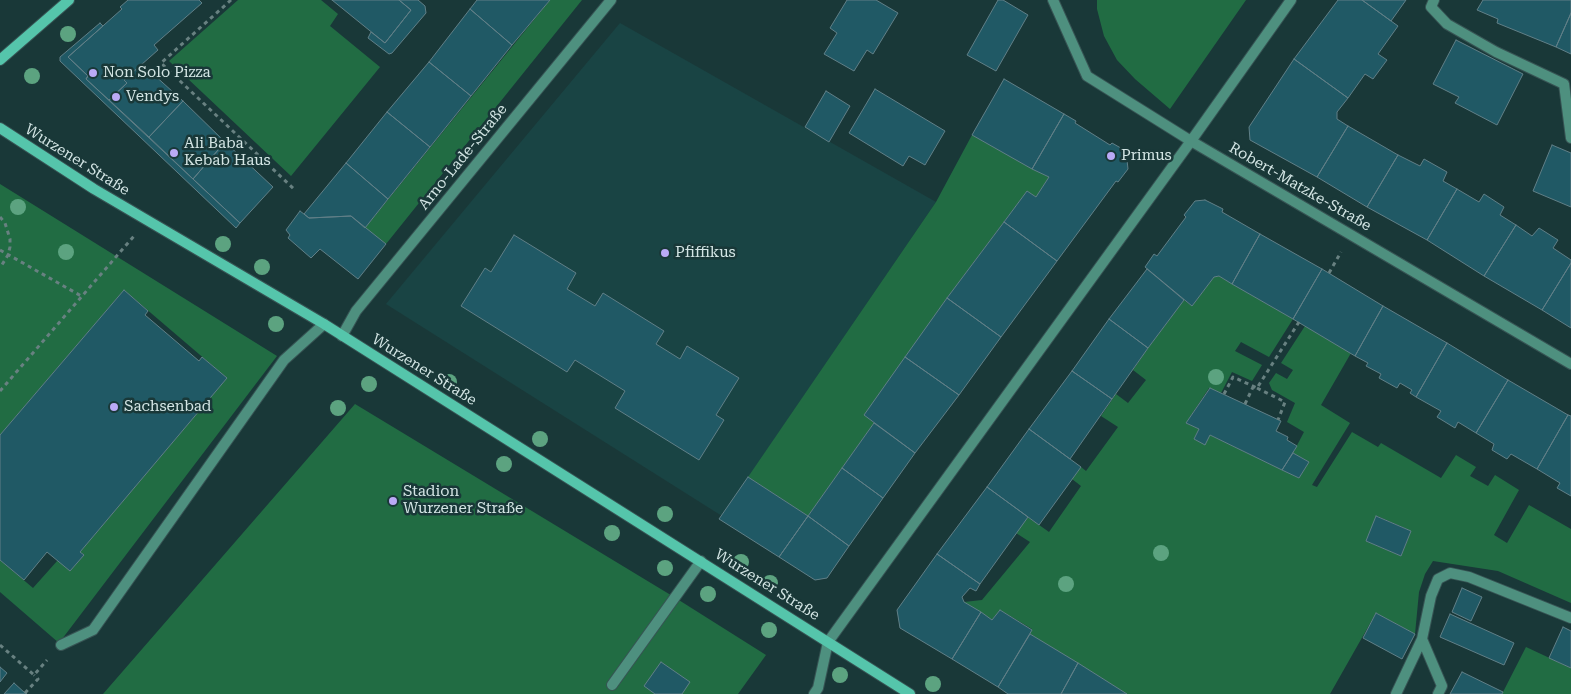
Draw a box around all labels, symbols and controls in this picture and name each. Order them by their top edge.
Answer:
place label: Non Solo Pizza [103,64,211,82]
marker: Non Solo Pizza [87,67,99,79]
place label: Vendys [126,88,179,106]
marker: Vendys [110,91,122,103]
street label: Arno-Lade-Straße [415,101,511,213]
street label: Wurzener Straße [21,121,133,199]
place label: Ali Baba Kebab Haus [184,135,271,170]
street label: Robert-Matzke-Straße [1226,139,1374,235]
marker: Ali Baba Kebab Haus [168,147,180,159]
place label: Primus [1121,147,1172,165]
marker: Primus [1105,150,1117,162]
place label: Pfiffikus [675,244,736,262]
marker: Pfiffikus [659,247,671,259]
street label: Wurzener Straße [368,331,480,409]
place label: Sachsenbad [124,398,211,416]
marker: Sachsenbad [108,401,120,413]
place label: Stadion Wurzener Straße [403,483,523,518]
marker: Stadion Wurzener Straße [387,495,399,507]
street label: Wurzener Straße [711,546,823,624]

